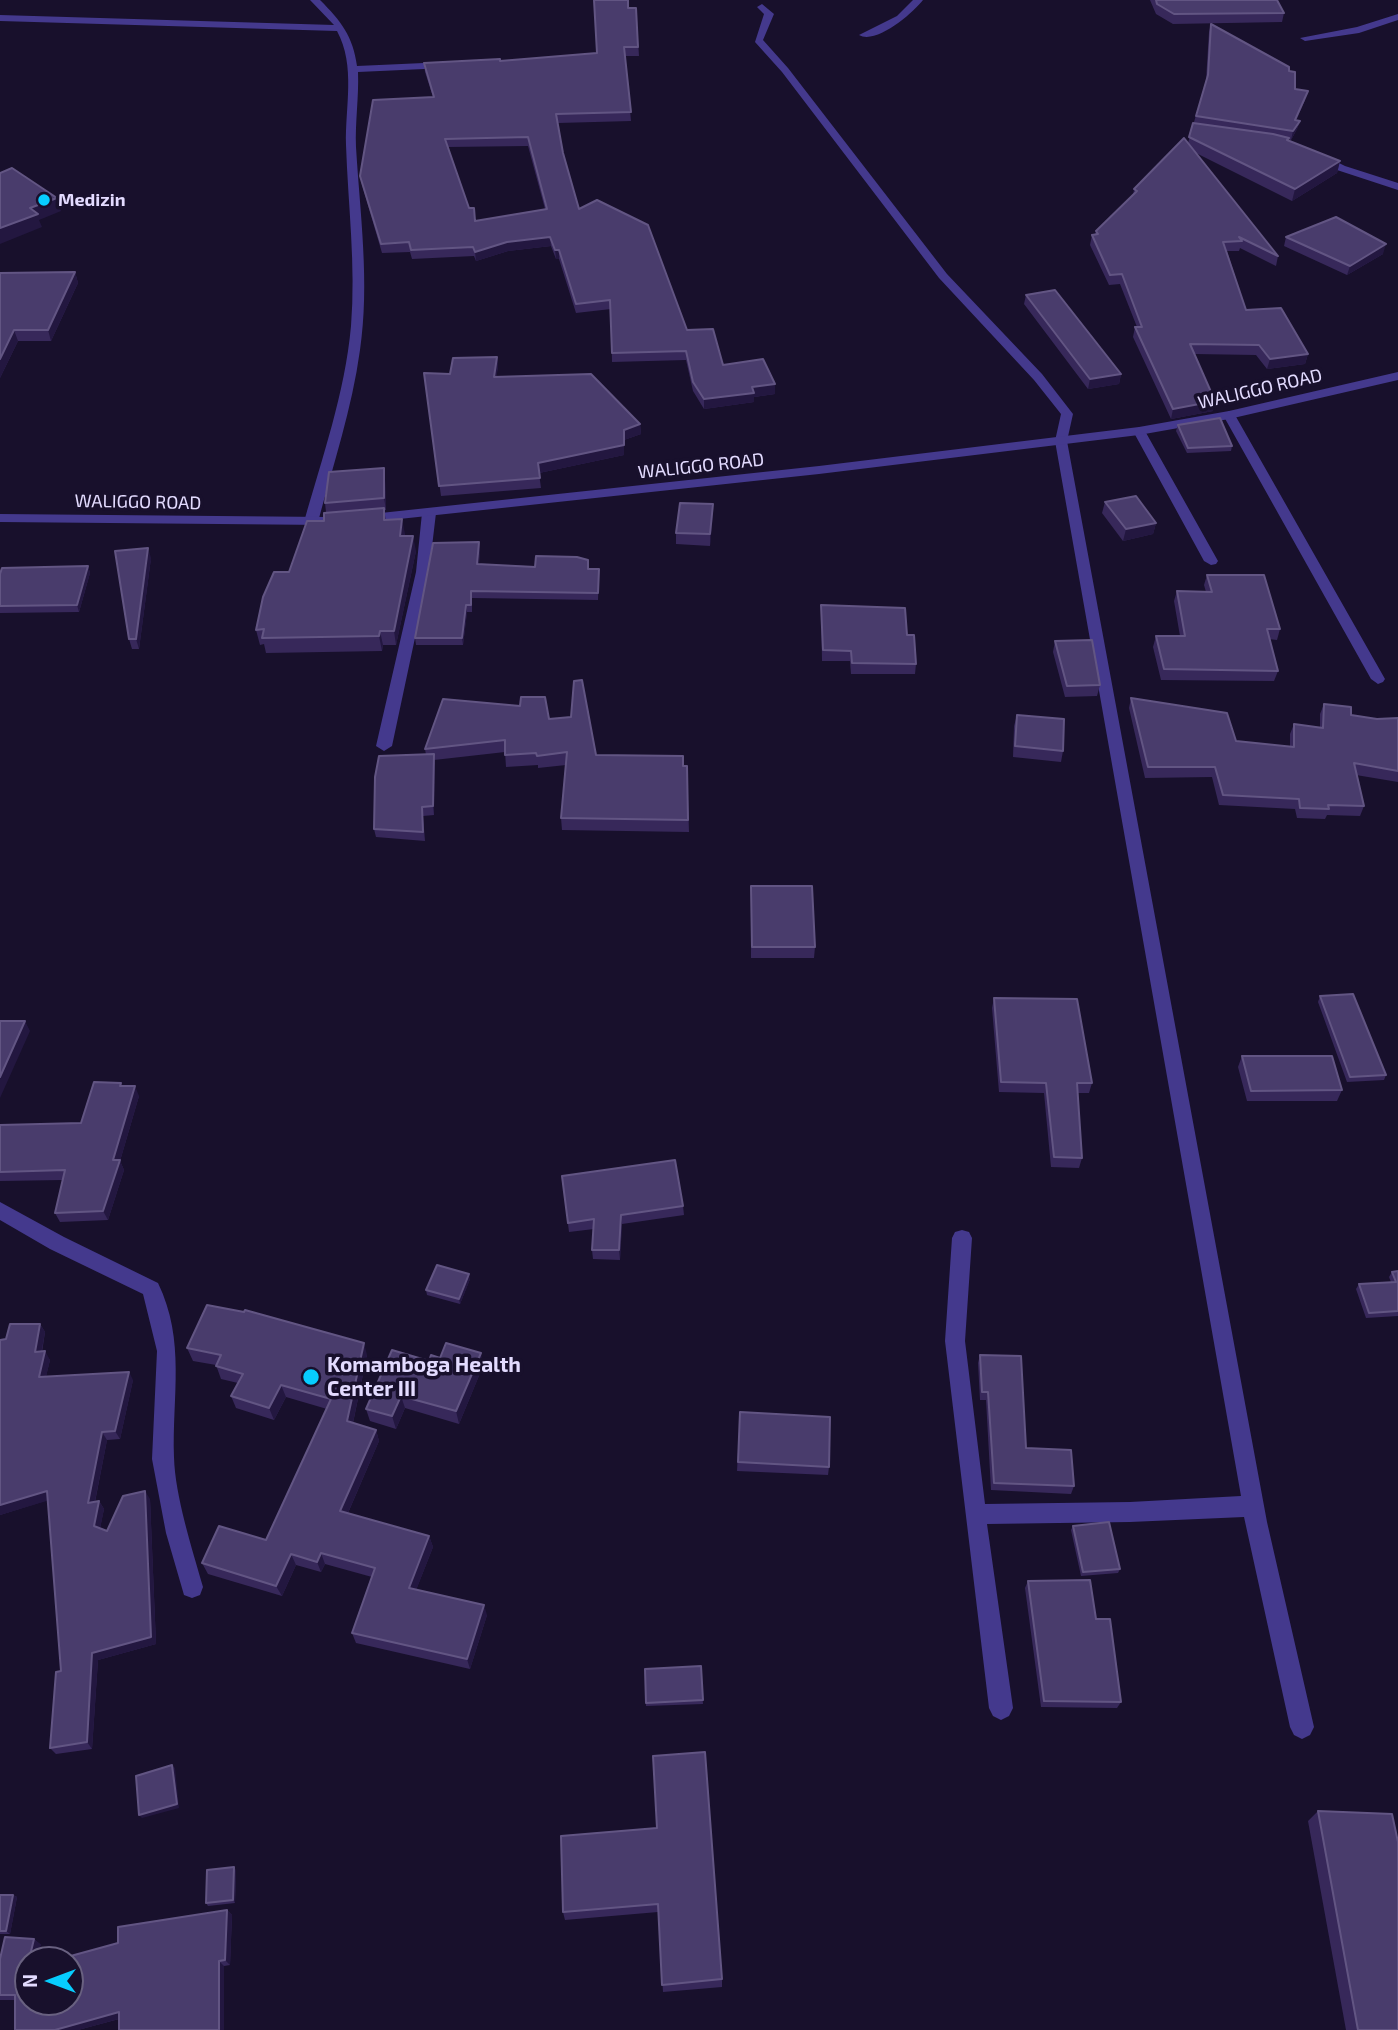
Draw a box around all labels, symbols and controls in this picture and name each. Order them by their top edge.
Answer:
place label: Medizin [58,189,126,211]
marker: Medizin [36,192,52,208]
street label: WALIGGO ROAD [1196,364,1324,414]
street label: WALIGGO ROAD [637,449,765,483]
street label: WALIGGO ROAD [74,490,202,514]
place label: Komamboga Health Center III [327,1352,521,1402]
marker: Komamboga Health Center III [301,1367,321,1387]
north arrow [14,1946,84,2016]
text: N [18,1974,41,1988]

